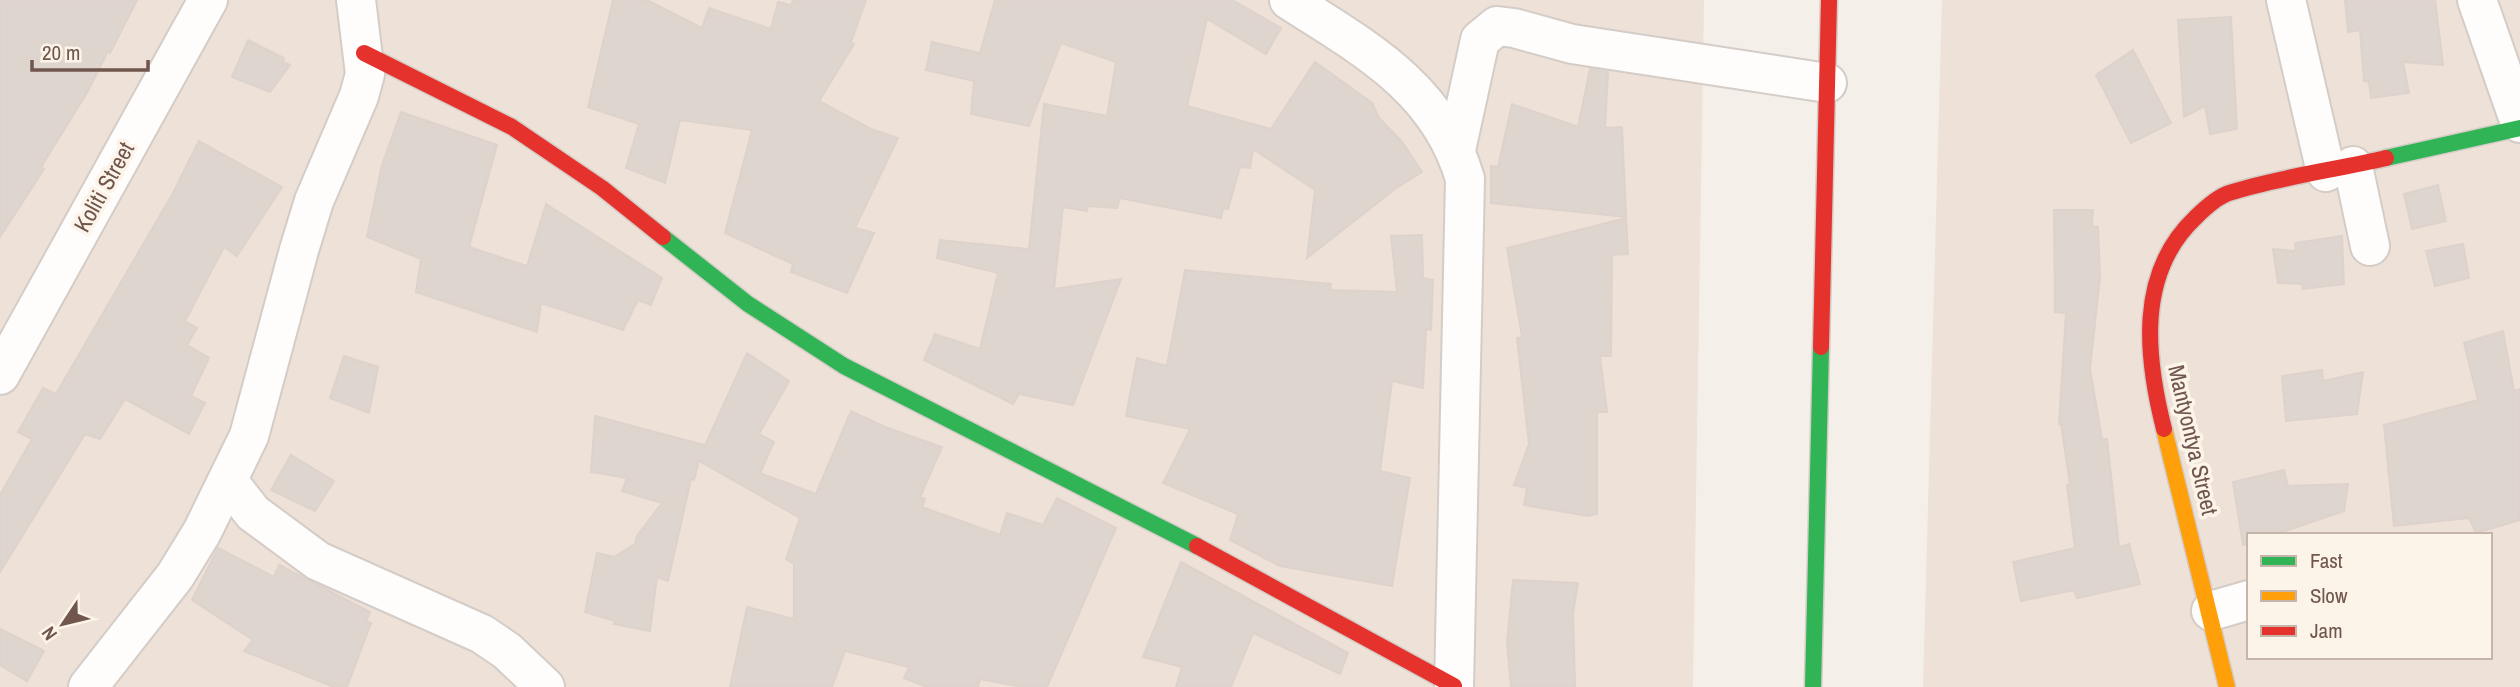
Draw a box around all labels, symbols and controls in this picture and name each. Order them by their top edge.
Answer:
scale bar [32,28,147,72]
text: 20 m [42,38,80,67]
street label: Koliti Street [66,136,141,237]
street label: Mantyontya Street [2161,362,2226,518]
legend [2247,533,2492,659]
text: Fast [2310,546,2343,575]
text: Slow [2310,581,2348,610]
north arrow [28,589,98,659]
text: Jam [2310,616,2343,645]
text: N [35,622,63,646]

